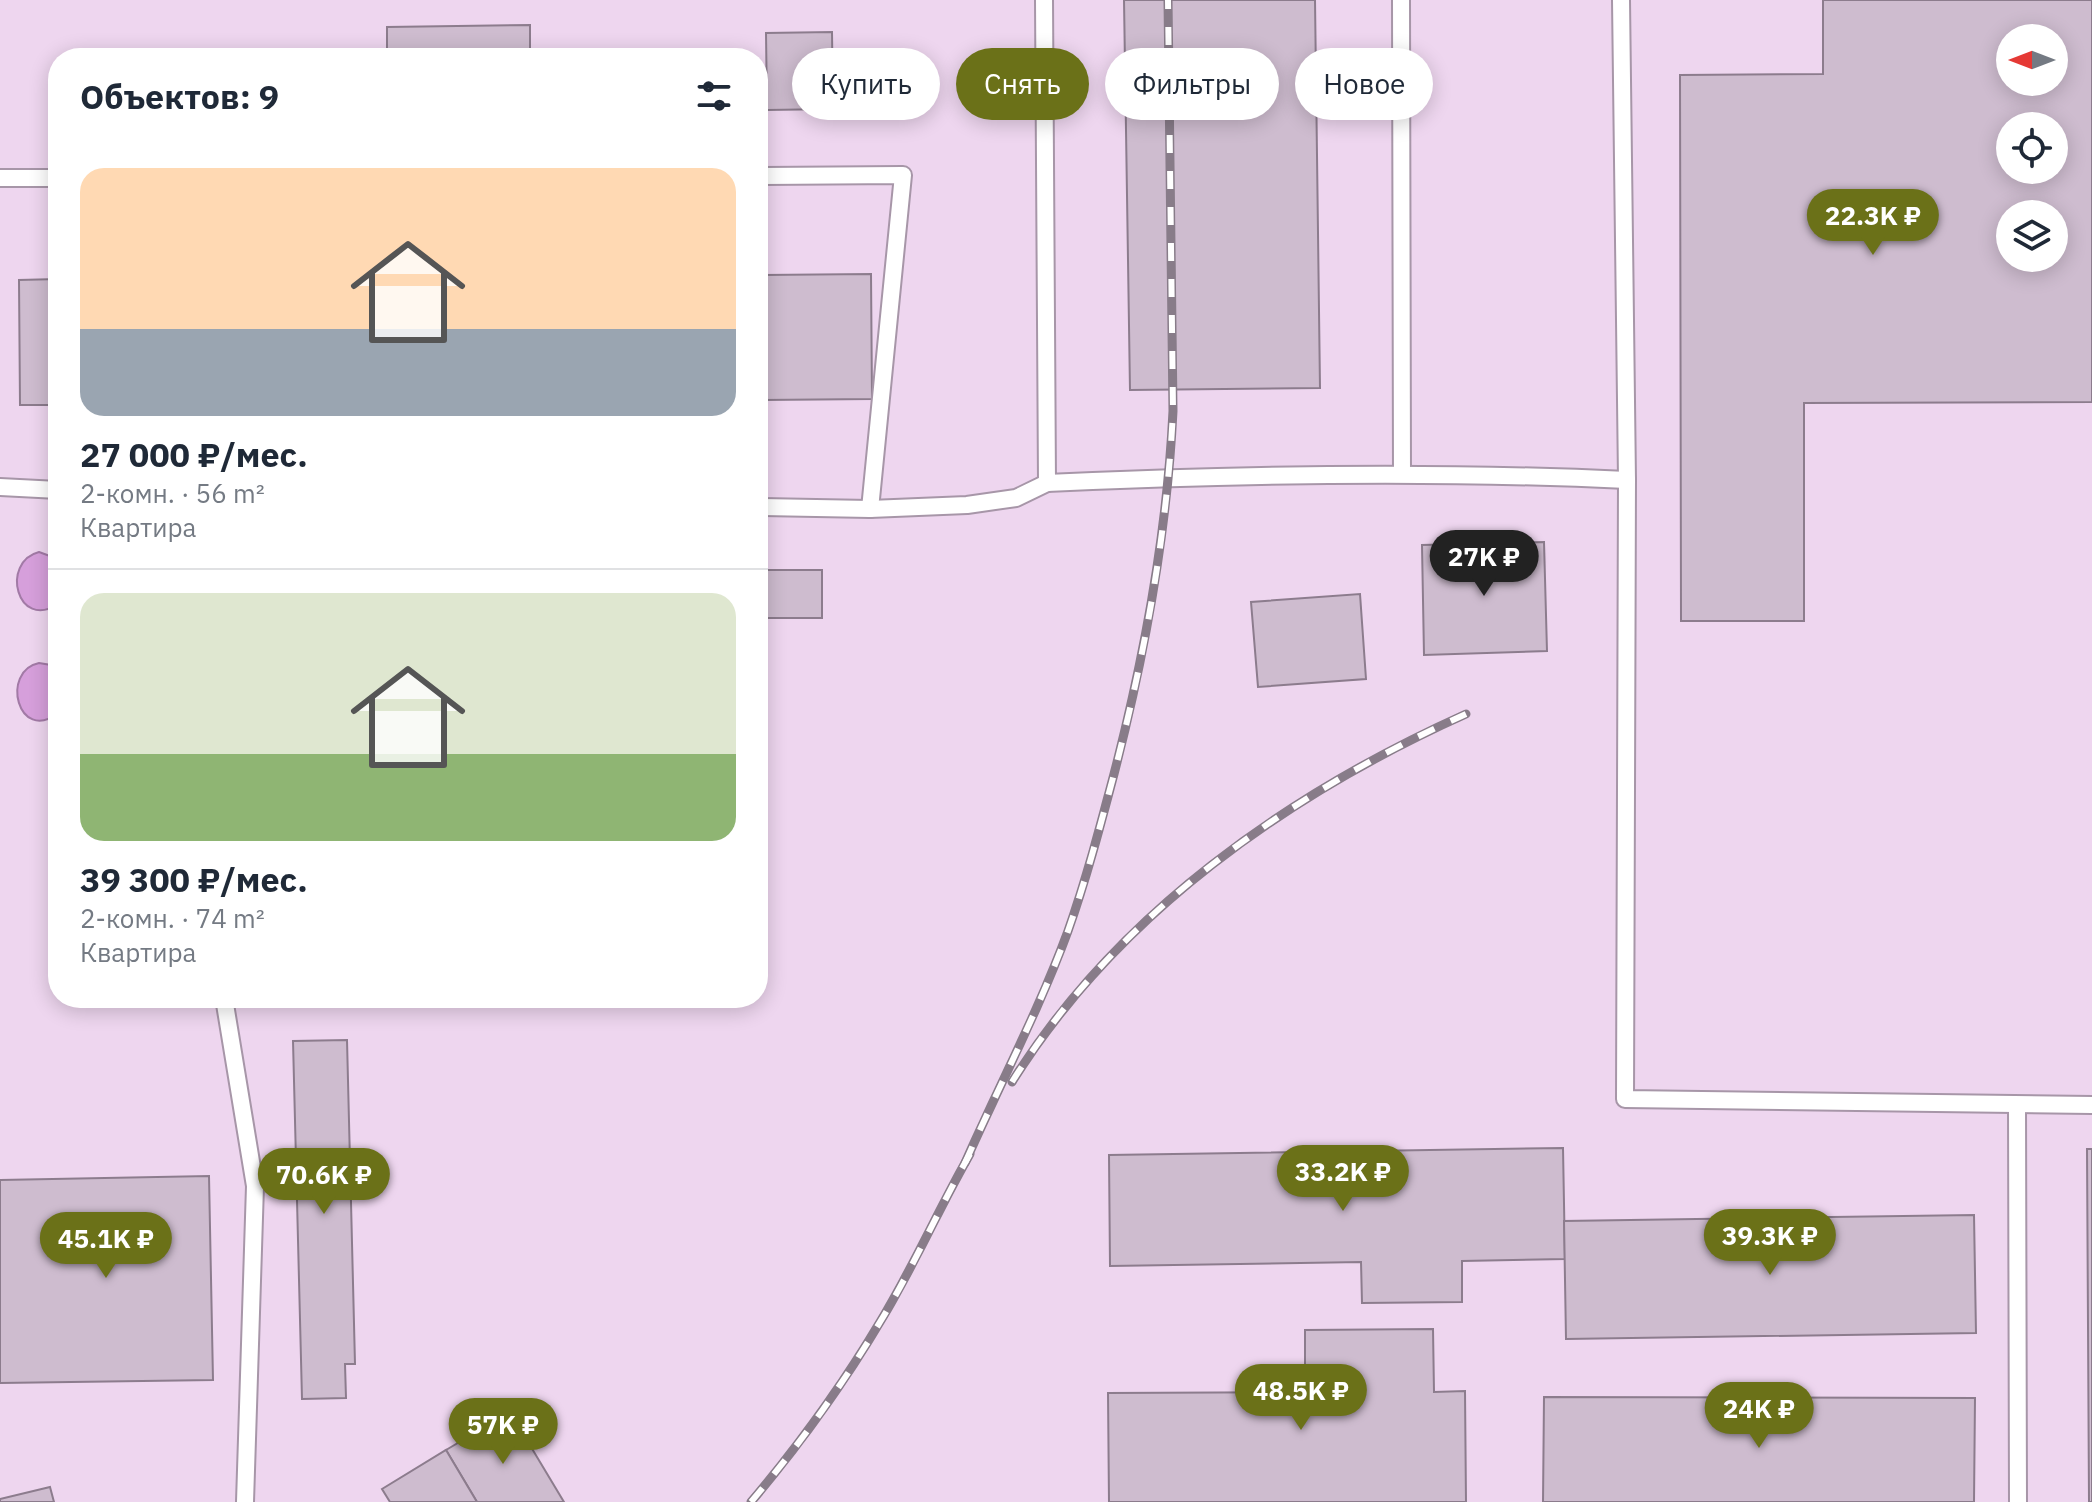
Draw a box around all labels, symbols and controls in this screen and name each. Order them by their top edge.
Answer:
north arrow [1996,24,2068,96]
map controls [1996,24,2068,272]
chip: Купить [792,48,940,120]
chip: Снять [956,48,1089,120]
chip: Фильтры [1105,48,1279,120]
chip: Новое [1295,48,1433,120]
text: Объектов: 9 [80,74,279,118]
icon: filters [692,74,736,118]
button: locate [1996,112,2068,184]
pin: 22.3K ₽ [1799,189,1947,257]
text: 22.3K ₽ [1825,198,1921,232]
button: layers [1996,200,2068,272]
icon: home [336,220,480,364]
text: 27 000 ₽/мес. [80,432,308,476]
text: 2-комн. · 56 m² [80,476,265,510]
text: Квартира [80,510,197,544]
pin: 27K ₽ [1428,530,1540,598]
text: 27K ₽ [1448,539,1520,573]
icon: home [336,645,480,789]
text: 39 300 ₽/мес. [80,857,308,901]
text: 2-комн. · 74 m² [80,901,265,935]
text: Квартира [80,935,197,969]
pin: 33.2K ₽ [1269,1145,1417,1213]
pin: 70.6K ₽ [250,1148,398,1216]
text: 33.2K ₽ [1295,1154,1391,1188]
text: 70.6K ₽ [276,1157,372,1191]
pin: 39.3K ₽ [1696,1209,1844,1277]
pin: 45.1K ₽ [32,1212,180,1280]
text: 39.3K ₽ [1722,1218,1818,1252]
text: 45.1K ₽ [58,1221,154,1255]
pin: 48.5K ₽ [1227,1364,1375,1432]
text: 48.5K ₽ [1253,1373,1349,1407]
pin: 24K ₽ [1703,1382,1815,1450]
text: 24K ₽ [1723,1391,1795,1425]
pin: 57K ₽ [447,1398,559,1466]
text: 57K ₽ [467,1407,539,1441]

